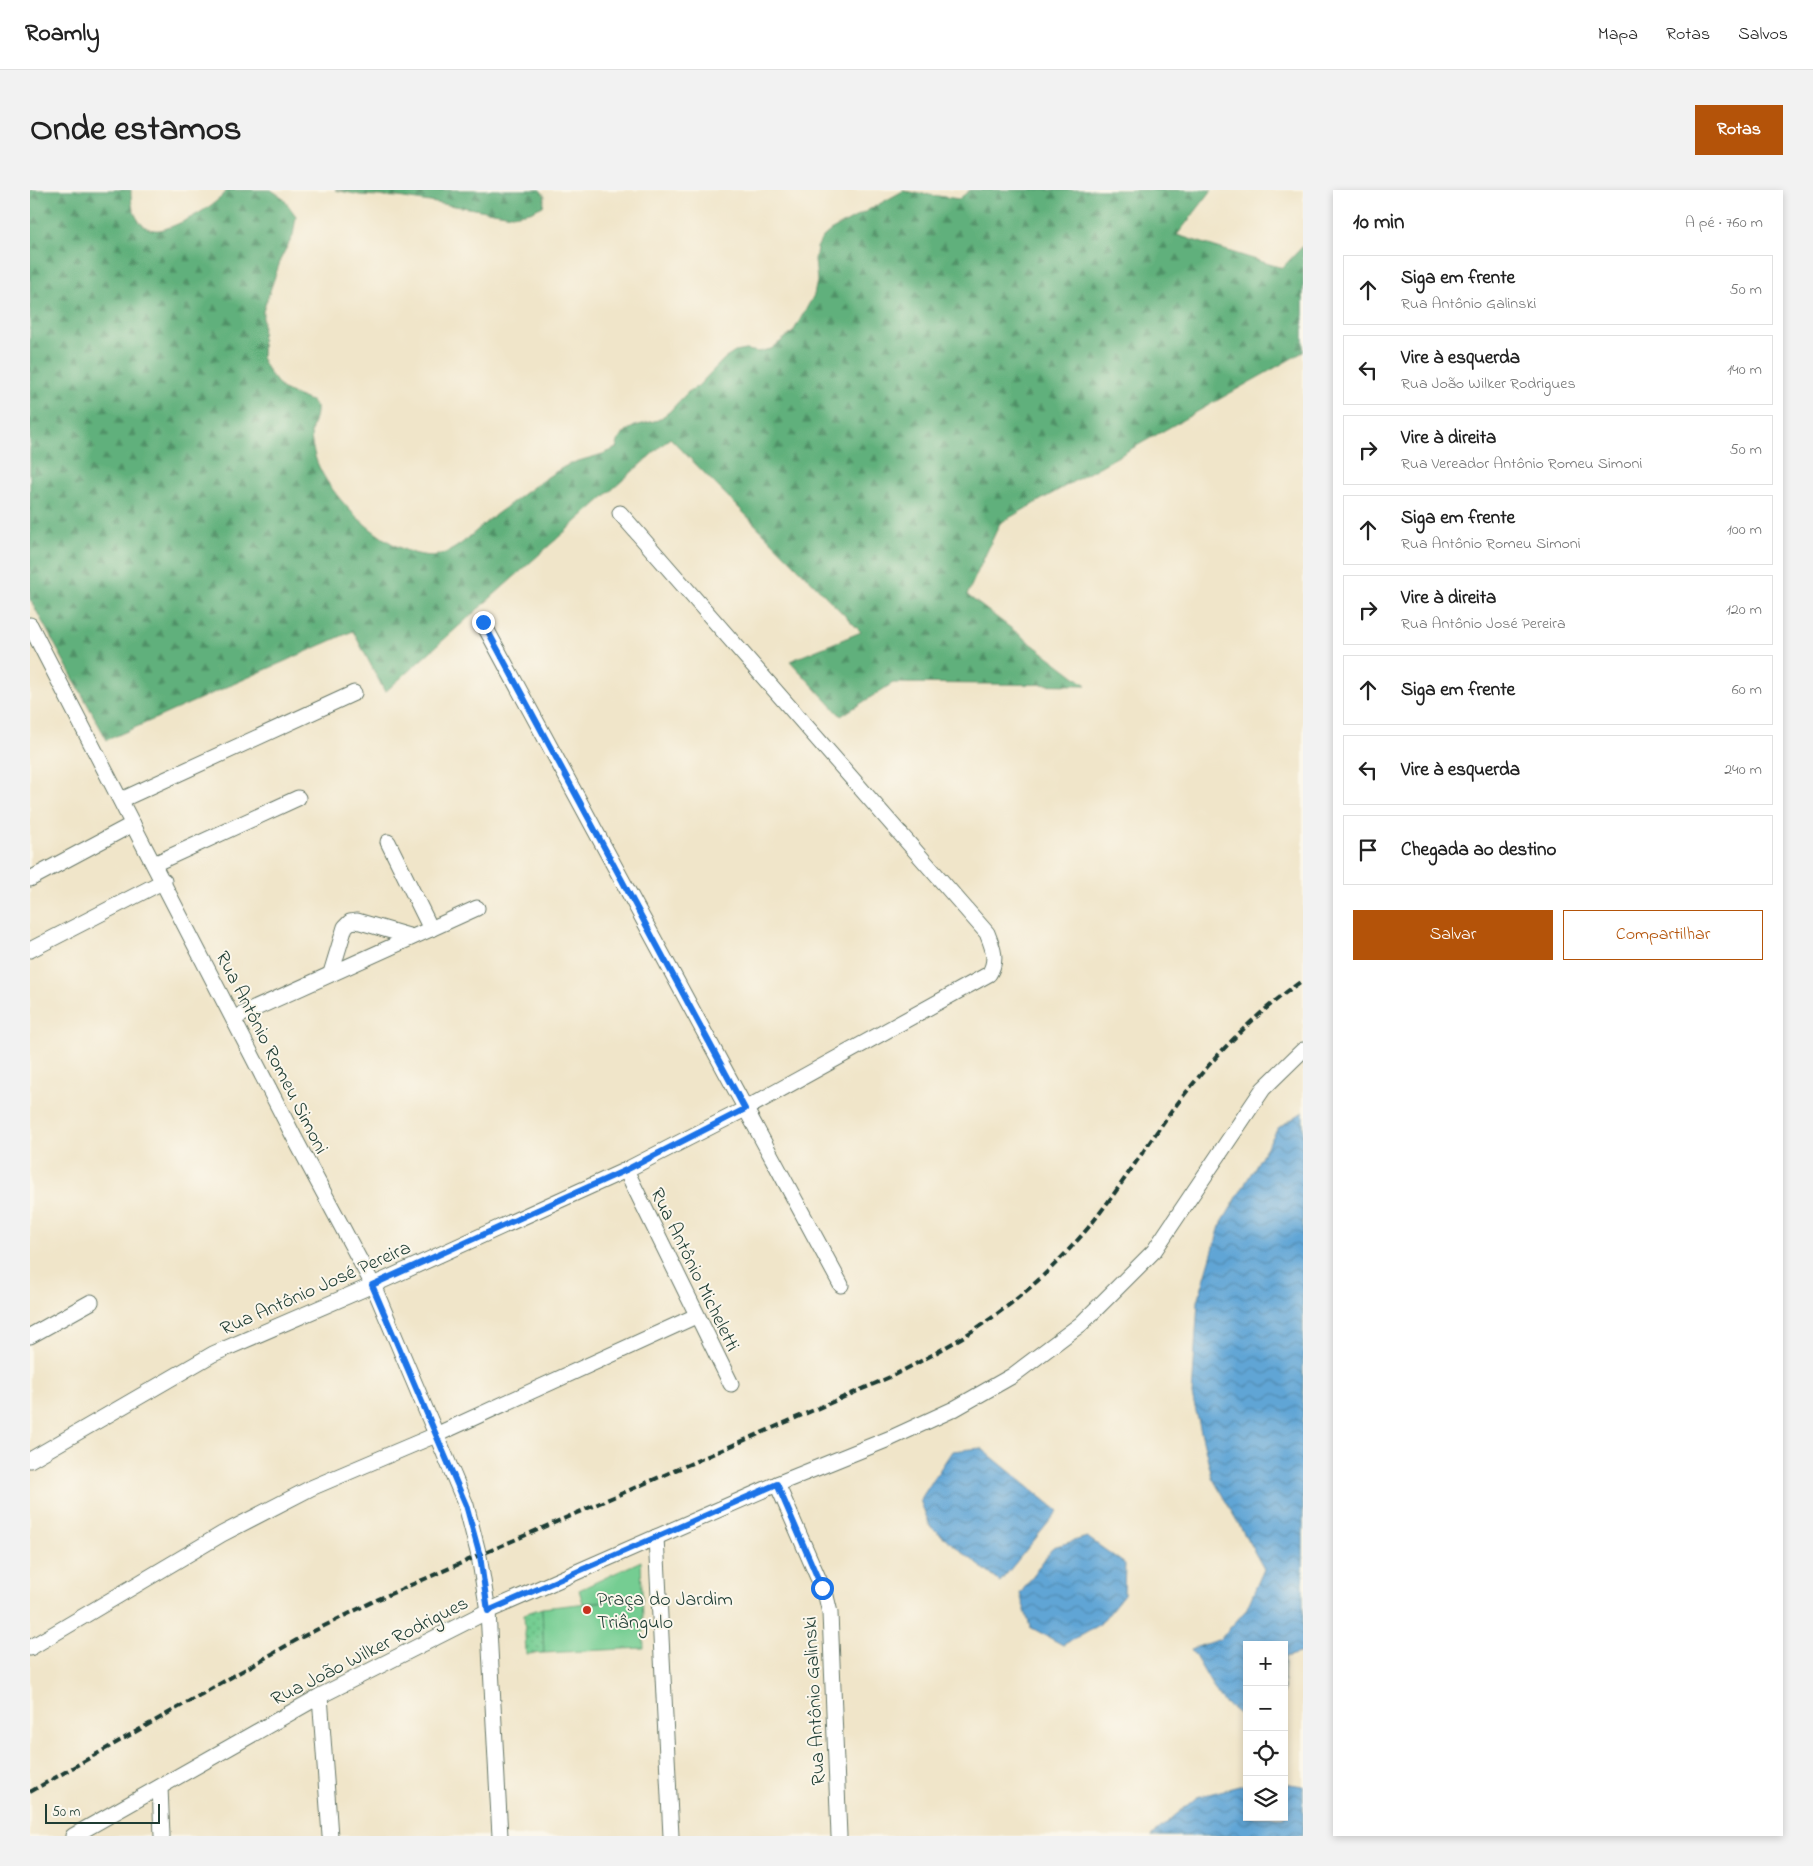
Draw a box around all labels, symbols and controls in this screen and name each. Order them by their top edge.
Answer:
text: Roamly [25,17,100,52]
text: Mapa [1598,22,1638,48]
text: Rotas [1666,22,1710,48]
text: Salvos [1738,22,1788,48]
text: Onde estamos [30,105,242,156]
button: Rotas [1695,105,1783,155]
text: 10 min [1353,208,1404,238]
text: A pé · 760 m [1685,211,1763,235]
text: Siga em frente [1401,265,1515,292]
icon: ahead [1354,276,1382,304]
text: 50 m [1730,278,1762,302]
text: Rua Antônio Galinski [1401,292,1536,316]
text: Vire à esquerda [1401,345,1520,372]
icon: left [1354,356,1382,384]
text: 140 m [1727,358,1762,382]
text: Rua João Wilker Rodrigues [1401,372,1576,396]
text: Vire à direita [1401,425,1496,452]
icon: right [1354,436,1382,464]
text: 50 m [1730,438,1762,462]
text: Rua Vereador Antônio Romeu Simoni [1401,452,1642,476]
text: Siga em frente [1401,505,1515,532]
icon: ahead [1354,516,1382,544]
text: 100 m [1727,518,1762,542]
text: Rua Antônio Romeu Simoni [1401,532,1581,556]
text: Vire à direita [1401,585,1496,612]
icon: right [1354,596,1382,624]
text: 120 m [1726,598,1762,622]
route end [472,611,495,634]
text: Rua Antônio José Pereira [1401,612,1566,636]
icon: ahead [1354,676,1382,704]
text: Siga em frente [1401,677,1515,704]
text: 60 m [1732,678,1762,702]
icon: left [1354,756,1382,784]
text: Vire à esquerda [1401,757,1520,784]
text: 240 m [1724,758,1762,782]
icon: arrive [1354,836,1382,864]
text: Chegada ao destino [1401,837,1556,864]
button: Salvar [1353,910,1553,960]
button: Compartilhar [1563,910,1763,960]
street label: Rua Antônio Romeu Simoni [207,947,335,1160]
street label: Rua Antônio Micheletti [642,1183,746,1357]
street label: Rua Antônio José Pereira [216,1234,416,1344]
route start [811,1577,834,1600]
place label: Praça do Jardim Triângulo [597,1586,733,1639]
street label: Rua João Wilker Rodrigues [266,1590,474,1716]
marker: Praça do Jardim Triângulo [581,1604,593,1616]
street label: Rua Antônio Galinski [797,1616,834,1786]
map controls [1243,1641,1288,1821]
button: + [1243,1641,1288,1686]
button: − [1243,1686,1288,1731]
button: locate [1243,1731,1288,1776]
button: layers [1243,1776,1288,1821]
scale bar [45,1801,160,1824]
text: 50 m [52,1802,80,1823]

